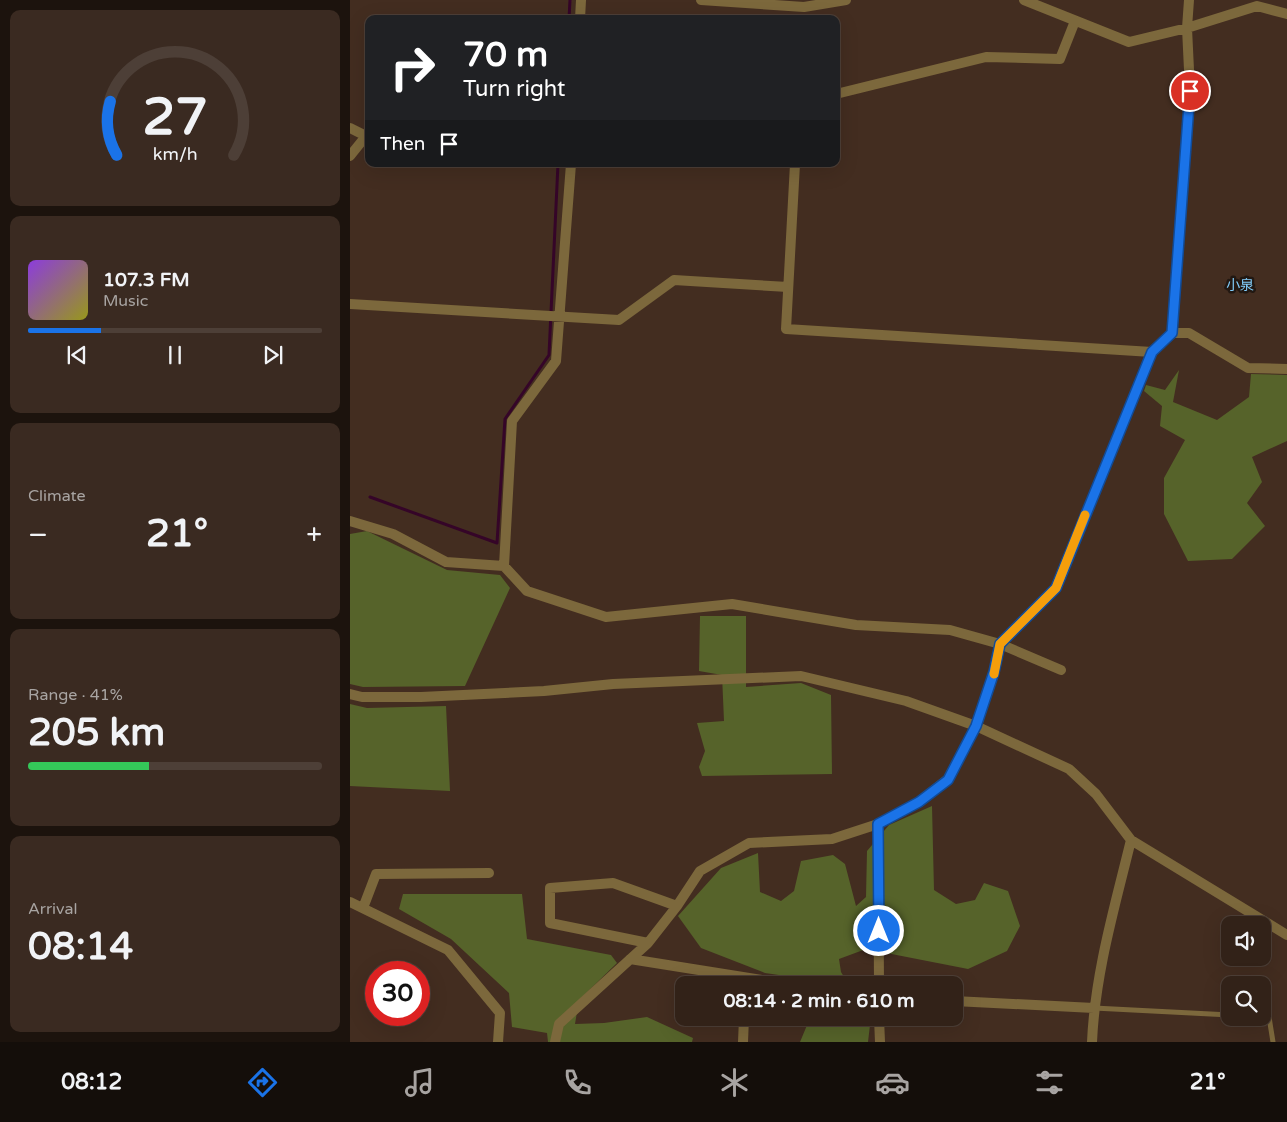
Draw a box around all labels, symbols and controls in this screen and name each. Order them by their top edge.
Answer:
text: 70 m [463,34,548,76]
icon: right [380,35,445,100]
pin [1169,70,1211,112]
text: Turn right [463,76,565,102]
icon: arrive [1176,77,1204,105]
text: 27 [142,86,208,149]
icon: arrive [435,130,463,158]
text: Then [380,133,425,155]
text: km/h [153,144,197,165]
text: 107.3 FM [103,269,190,291]
district label: 小泉 [1226,277,1254,294]
text: Music [103,291,148,311]
icon: previous [63,341,91,369]
icon: pause [161,341,189,369]
icon: next [259,341,287,369]
text: Climate [28,486,86,506]
text: 21° [146,511,208,557]
text: − [28,518,48,552]
text: + [306,518,322,552]
text: Range · 41% [28,685,123,705]
text: 205 km [28,710,165,756]
text: Arrival [28,899,77,919]
position arrow [852,904,904,956]
map controls [1221,916,1271,1026]
button: sound [1221,916,1271,966]
text: 08:14 [28,924,133,970]
speed limit sign: 30 [365,961,430,1026]
button: search [1221,976,1271,1026]
text: 08:14 · 2 min · 610 m [723,990,915,1012]
icon: directions [245,1065,280,1100]
icon: music [402,1065,437,1100]
icon: phone [560,1065,595,1100]
icon: climate [717,1065,752,1100]
icon: car [875,1065,910,1100]
icon: filters [1032,1065,1067,1100]
text: 08:12 [61,1069,122,1095]
text: 21° [1190,1069,1226,1095]

